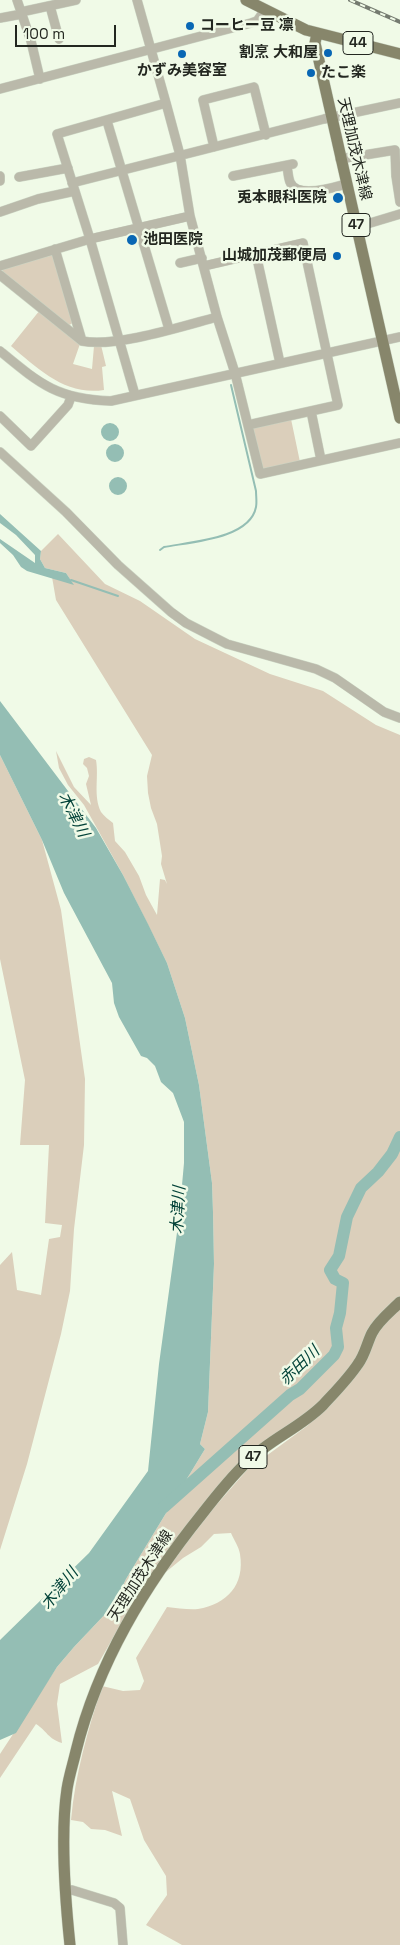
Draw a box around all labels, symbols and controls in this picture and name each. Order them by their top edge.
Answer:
scale bar [18,15,119,47]
place label: コーヒー豆 凛 [200,17,294,35]
marker: コーヒー豆 凛 [184,20,196,32]
text: 100 m [23,24,65,43]
road number: 44 [343,32,373,54]
place label: 割烹 大和屋 [239,44,318,62]
marker: 割烹 大和屋 [322,47,334,59]
marker: かずみ美容室 [176,48,188,60]
place label: かずみ美容室 [137,62,227,80]
place label: たこ楽 [321,64,366,82]
marker: たこ楽 [305,67,317,79]
street label: 天理加茂木津線 [333,96,375,202]
place label: 兎本眼科医院 [237,189,327,207]
marker: 兎本眼科医院 [331,191,345,205]
road number: 47 [342,214,370,236]
place label: 池田医院 [143,231,203,249]
marker: 池田医院 [125,233,139,247]
place label: 山城加茂郵便局 [222,247,327,265]
marker: 山城加茂郵便局 [331,250,343,262]
water label: 木津川 [54,789,92,841]
water label: 木津川 [168,1186,190,1234]
water label: 赤田川 [276,1342,324,1390]
road number: 47 [239,1445,267,1468]
street label: 天理加茂木津線 [105,1527,177,1625]
water label: 木津川 [37,1564,83,1614]

